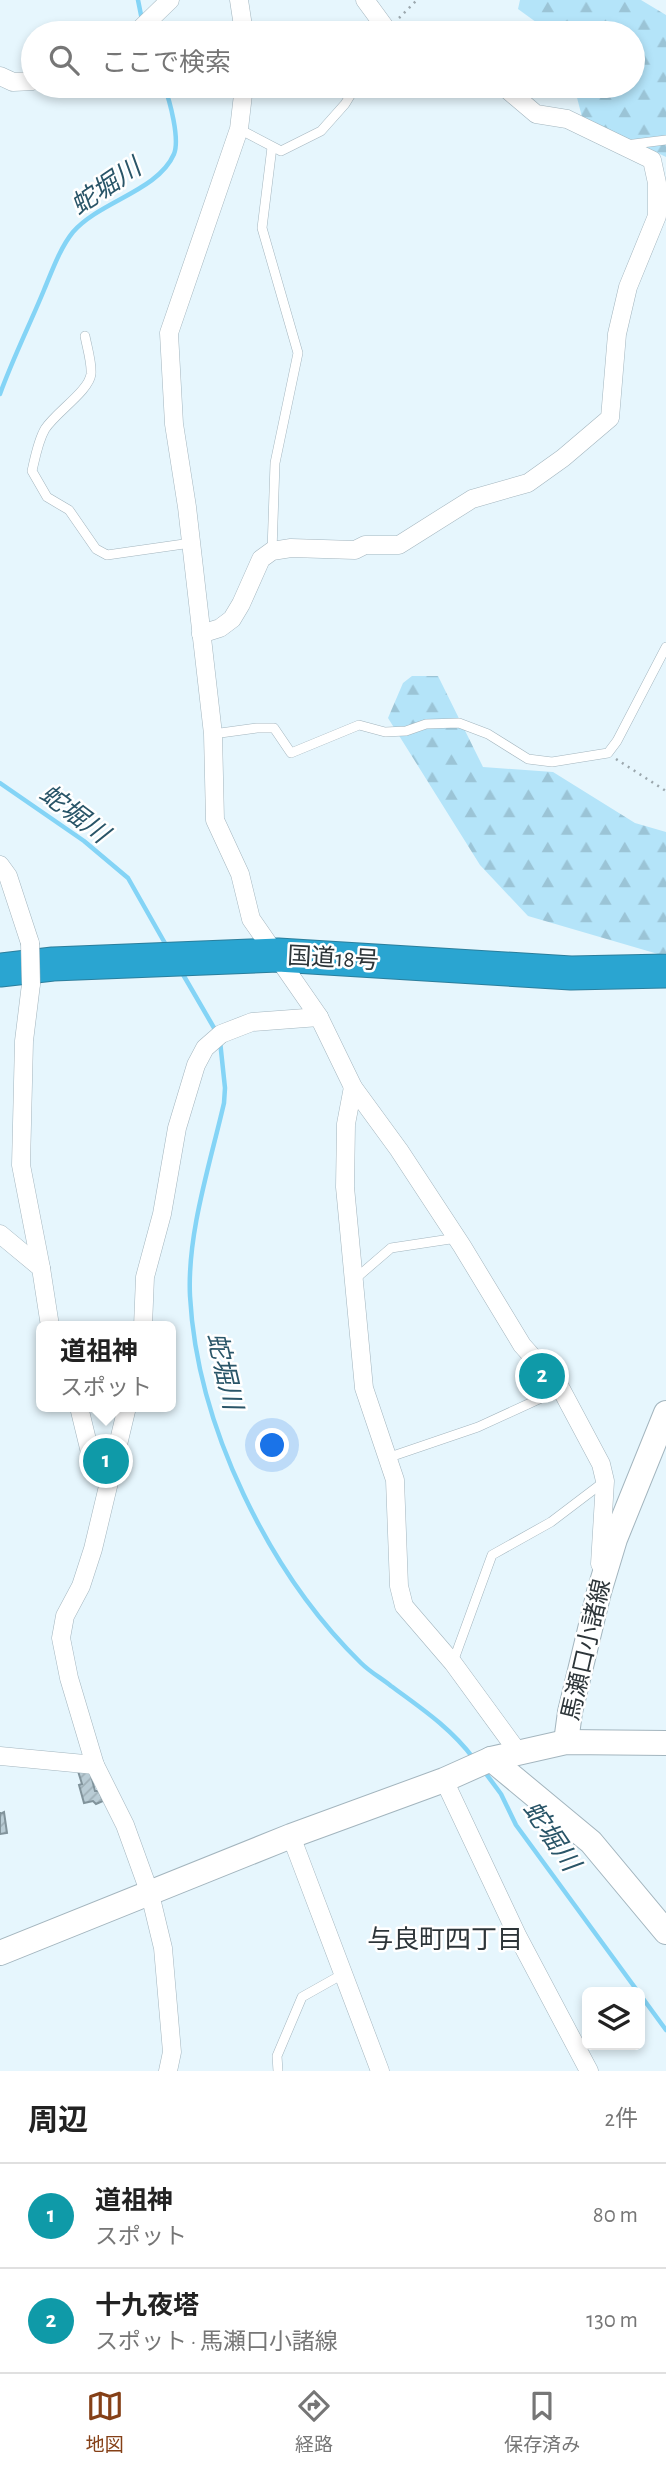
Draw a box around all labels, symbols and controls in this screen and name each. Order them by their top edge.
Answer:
search box [21,21,645,98]
icon: search [45,41,83,79]
text: ここで検索 [101,50,231,76]
water label: 蛇堀川 [66,152,148,220]
water label: 蛇堀川 [35,779,116,850]
street label: 国道18号 [287,943,379,973]
popup [36,1321,176,1412]
water label: 蛇堀川 [203,1330,247,1415]
text: 道祖神 [60,1339,138,1365]
pin: 2 [519,1350,565,1402]
text: スポット [60,1377,152,1400]
your location [255,1428,289,1462]
pin: 1 [83,1435,129,1487]
street label: 馬瀬口小諸線 [557,1577,615,1723]
water label: 蛇堀川 [518,1796,586,1878]
district label: 与良町四丁目 [367,1926,523,1953]
map controls [582,1987,645,2050]
button: layers [582,1987,645,2050]
text: 周辺 [28,2106,88,2136]
text: 2件 [605,2108,638,2131]
text: 道祖神 [95,2188,173,2214]
text: 1 [47,2204,55,2227]
text: 80 m [593,2204,638,2227]
text: スポット [95,2226,187,2249]
text: 十九夜塔 [95,2293,199,2319]
text: 2 [46,2309,56,2332]
text: 130 m [586,2309,638,2332]
text: スポット · 馬瀬口小諸線 [95,2331,338,2354]
tab: 地図 [86,2387,124,2457]
tab: 経路 [295,2387,333,2457]
tab: 保存済み [504,2387,580,2457]

